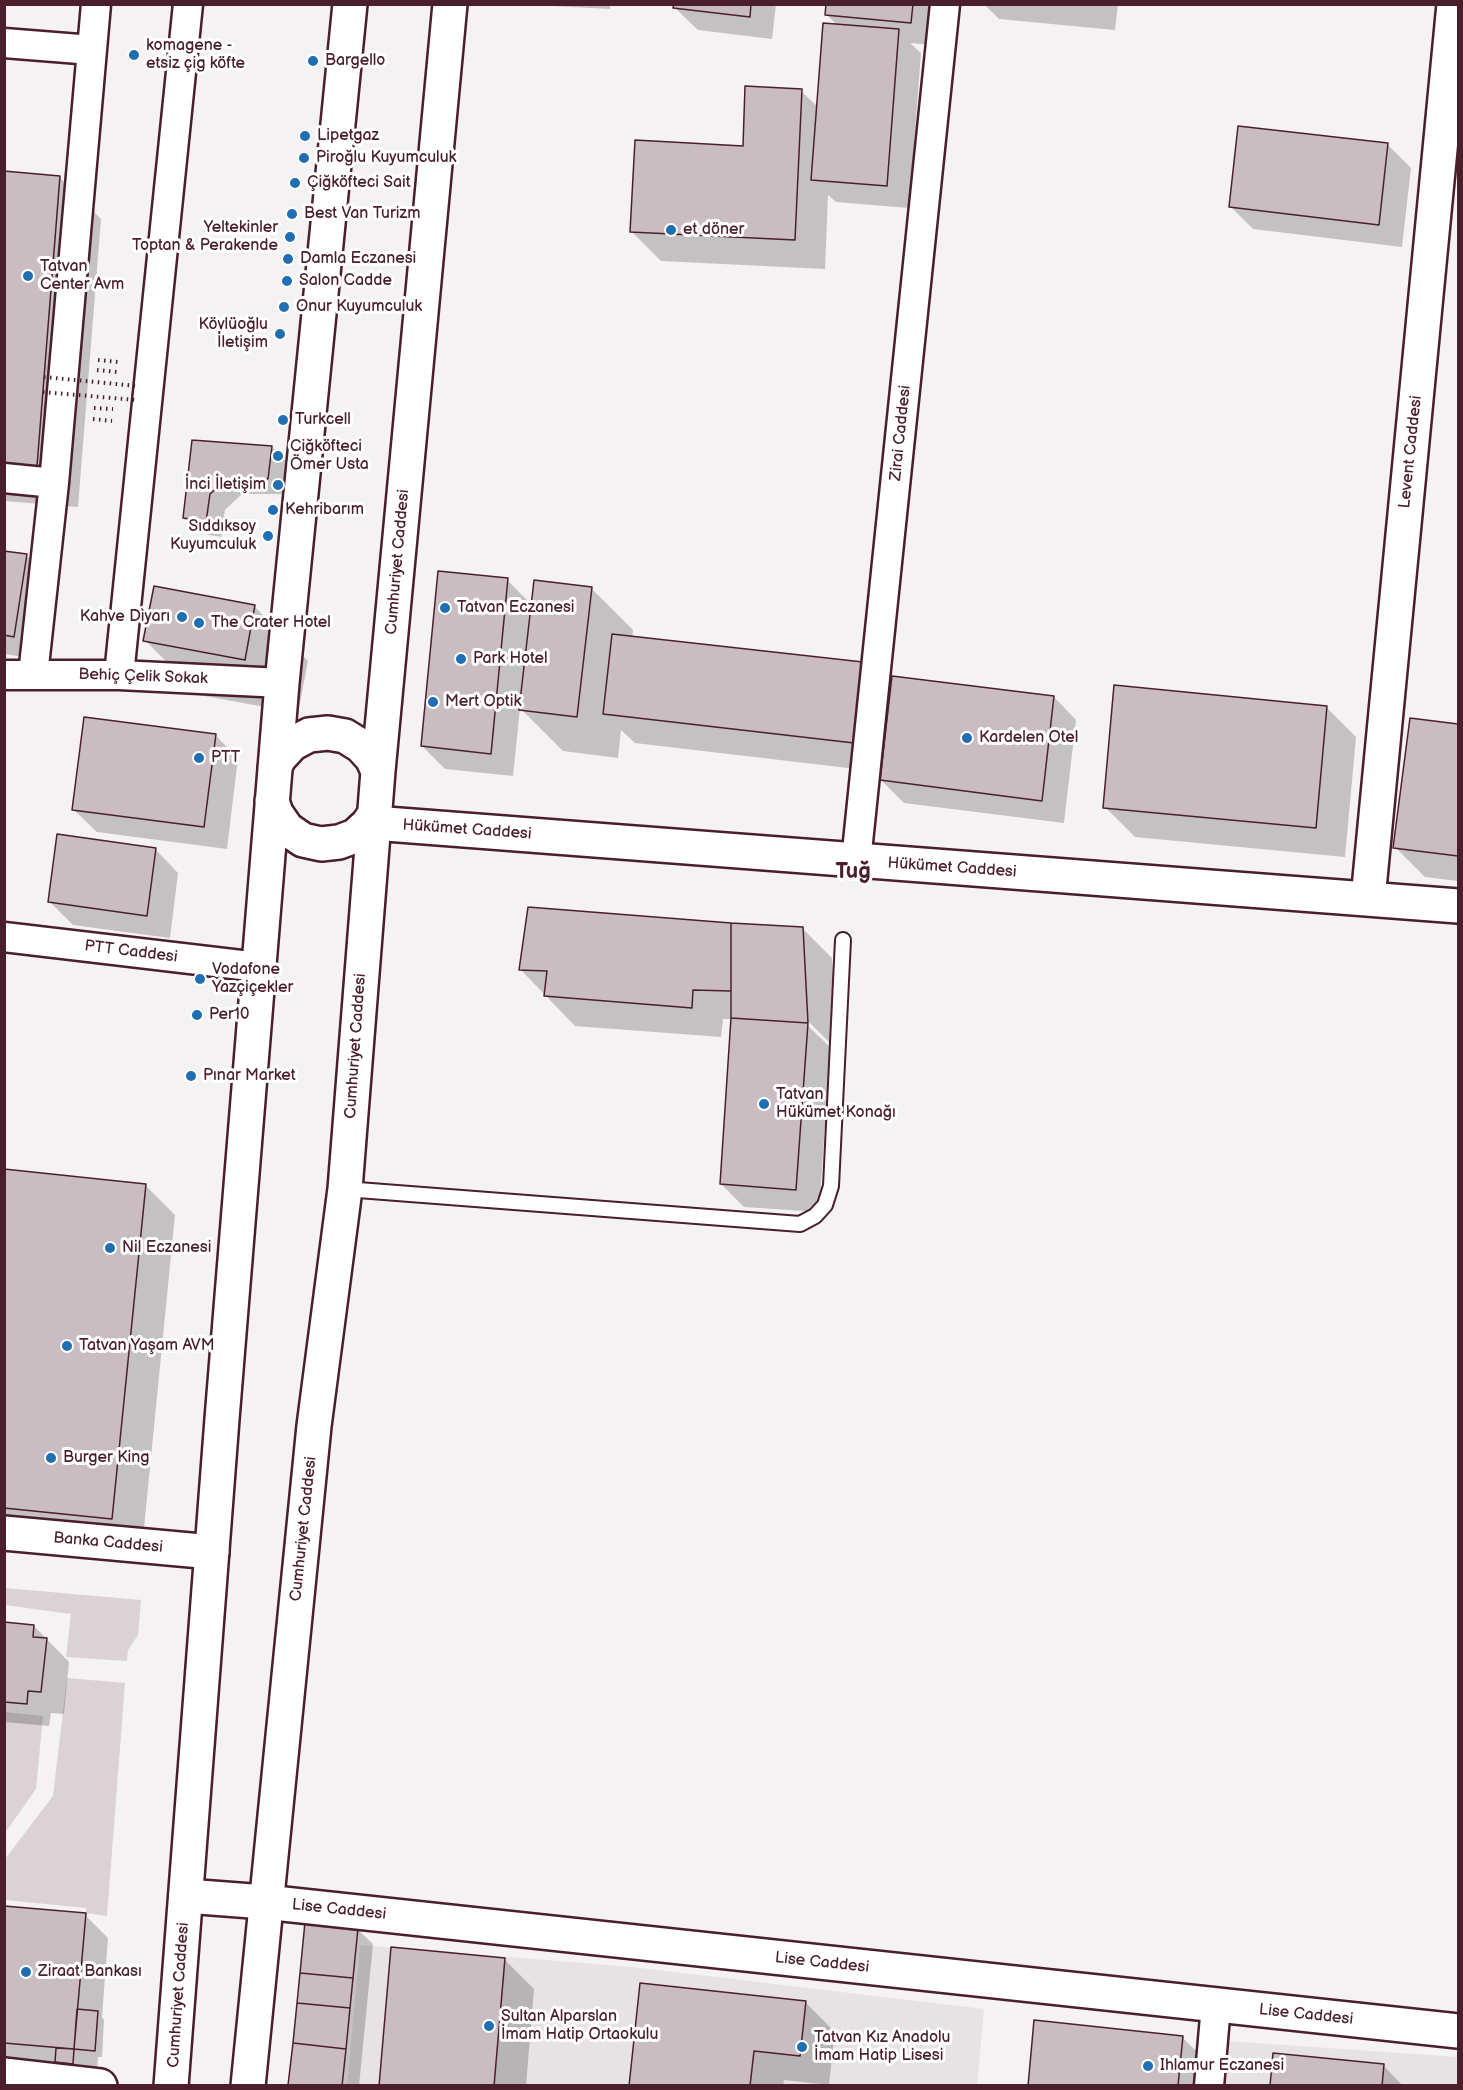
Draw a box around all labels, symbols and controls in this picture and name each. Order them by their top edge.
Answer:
place label: komagene - etsiz çig köfte [146,36,245,74]
marker: komagene - etsiz çig köfte [127,48,141,62]
place label: Bargello [325,51,385,71]
marker: Bargello [306,54,320,68]
place label: Lipetgaz [317,126,379,146]
marker: Lipetgaz [298,129,312,143]
place label: Piroğlu Kuyumculuk [316,148,456,168]
marker: Piroğlu Kuyumculuk [297,151,311,165]
place label: Çiğköfteci Sait [307,173,411,193]
marker: Çiğköfteci Sait [288,176,302,190]
place label: Best Van Turizm [304,204,420,224]
marker: Best Van Turizm [285,207,299,221]
place label: Yeltekinler Toptan & Perakende [132,218,278,256]
place label: et döner [683,220,744,240]
marker: et döner [664,223,678,237]
marker: Yeltekinler Toptan & Perakende [283,230,297,244]
place label: Damla Eczanesi [300,249,416,269]
marker: Damla Eczanesi [281,252,295,266]
place label: Tatvan Center Avm [40,257,124,295]
marker: Tatvan Center Avm [21,269,35,283]
place label: Salon Cadde [299,271,392,291]
marker: Salon Cadde [280,274,294,288]
place label: Onur Kuyumculuk [296,297,422,317]
marker: Onur Kuyumculuk [277,300,291,314]
place label: Köylüoğlu İletişim [198,315,268,353]
marker: Köylüoğlu İletişim [273,327,287,341]
street label: Zirai Caddesi [886,384,916,482]
street label: Levent Caddesi [1396,395,1426,509]
place label: Turkcell [295,410,351,430]
marker: Turkcell [276,413,290,427]
place label: Çiğköfteci Ömer Usta [290,437,369,475]
marker: Çiğköfteci Ömer Usta [271,449,285,463]
place label: İnci İletişim [185,475,266,495]
marker: İnci İletişim [271,478,285,492]
street label: Cumhuriyet Caddesi [382,489,414,635]
place label: Kehribarım [285,500,364,520]
marker: Kehribarım [266,503,280,517]
place label: Sıddıksoy Kuyumculuk [170,517,256,555]
marker: Sıddıksoy Kuyumculuk [261,529,275,543]
place label: Tatvan Eczanesi [457,598,575,618]
marker: Tatvan Eczanesi [438,601,452,615]
place label: Kahve Diyarı [80,607,170,627]
marker: Kahve Diyarı [175,610,189,624]
place label: The Crater Hotel [211,613,331,633]
marker: The Crater Hotel [192,616,206,630]
place label: Park Hotel [473,649,547,669]
marker: Park Hotel [454,652,468,666]
street label: Behiç Çelik Sokak [78,665,208,689]
place label: Mert Optik [445,692,521,712]
marker: Mert Optik [426,695,440,709]
place label: Kardelen Otel [979,728,1078,748]
marker: Kardelen Otel [960,731,974,745]
place label: PTT [211,748,240,768]
marker: PTT [192,751,206,765]
street label: Hükümet Caddesi [402,816,532,844]
street label: Hükümet Caddesi [887,854,1017,882]
district label: Tuğ [835,859,871,885]
street label: PTT Caddesi [83,937,179,967]
place label: Vodafone Yazçiçekler [212,960,293,998]
marker: Vodafone Yazçiçekler [193,972,207,986]
street label: Cumhuriyet Caddesi [341,973,371,1119]
place label: Per10 [209,1005,249,1025]
marker: Per10 [190,1008,204,1022]
place label: Pınar Market [203,1066,296,1086]
marker: Pınar Market [184,1069,198,1083]
place label: Tatvan Hükümet Konağı [776,1085,896,1123]
marker: Tatvan Hükümet Konağı [757,1097,771,1111]
place label: Nil Eczanesi [122,1238,211,1258]
marker: Nil Eczanesi [103,1241,117,1255]
place label: Tatvan Yaşam AVM [79,1336,214,1356]
marker: Tatvan Yaşam AVM [60,1339,74,1353]
place label: Burger King [63,1448,149,1468]
marker: Burger King [44,1451,58,1465]
street label: Cumhuriyet Caddesi [287,1456,321,1602]
street label: Banka Caddesi [52,1529,164,1557]
street label: Lise Caddesi [291,1896,387,1924]
street label: Cumhuriyet Caddesi [164,1922,194,2068]
street label: Lise Caddesi [774,1949,870,1977]
place label: Ziraat Bankası [38,1962,142,1982]
marker: Ziraat Bankası [19,1965,33,1979]
street label: Lise Caddesi [1258,2001,1354,2029]
place label: Sultan Alparslan İmam Hatip Ortaokulu [501,2007,658,2045]
marker: Sultan Alparslan İmam Hatip Ortaokulu [482,2019,496,2033]
place label: Tatvan Kız Anadolu İmam Hatip Lisesi [814,2028,950,2066]
marker: Tatvan Kız Anadolu İmam Hatip Lisesi [795,2040,809,2054]
place label: Ihlamur Eczanesi [1160,2056,1284,2076]
marker: Ihlamur Eczanesi [1141,2059,1155,2073]

